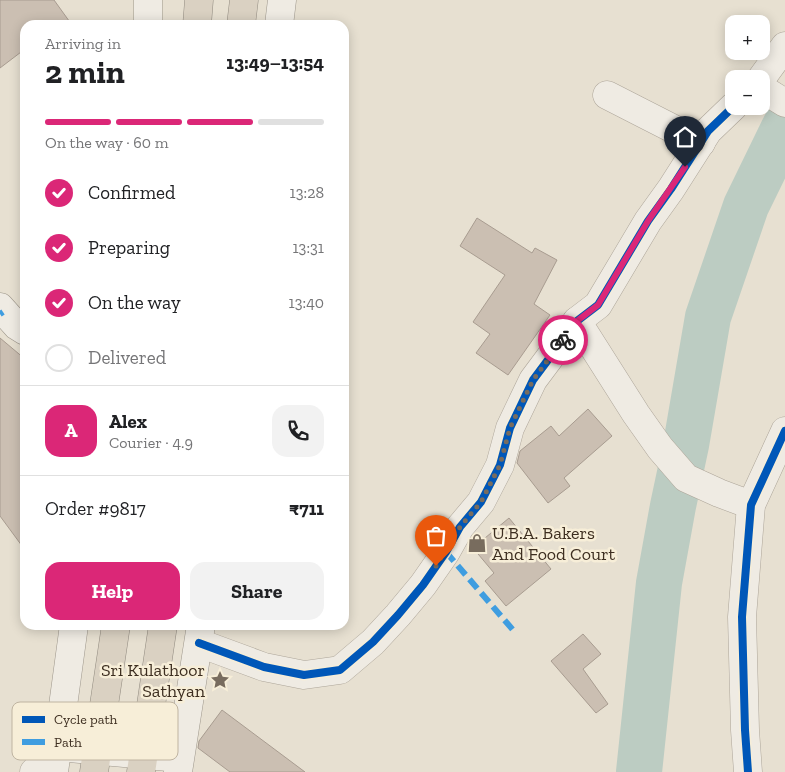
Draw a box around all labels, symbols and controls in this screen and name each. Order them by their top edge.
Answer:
map controls [725,15,770,115]
button: + [725,15,770,60]
text: Arriving in [45,34,121,53]
text: 13:49–13:54 [226,51,324,74]
text: 2 min [45,53,125,91]
button: − [725,70,770,115]
pin [664,116,706,167]
icon: home [671,123,699,151]
text: On the way · 60 m [45,133,169,152]
icon: check [45,179,73,207]
text: Confirmed [88,181,175,204]
text: 13:28 [290,183,324,202]
icon: check [45,234,73,262]
text: Preparing [88,236,170,259]
text: 13:31 [292,238,324,257]
icon: check [45,289,73,317]
text: On the way [88,291,181,314]
text: 13:40 [289,293,324,312]
courier [538,315,588,365]
icon: bike [549,326,577,354]
text: Delivered [88,346,166,369]
button: phone [272,405,324,457]
text: Alex [109,410,147,433]
text: A [64,419,78,442]
text: Courier · 4.9 [109,433,193,452]
text: Order #9817 [45,497,146,520]
text: ₹711 [289,497,324,520]
pin [415,515,457,566]
icon: bag [422,522,450,550]
place label: U.B.A. Bakers And Food Court [492,522,616,565]
shop icon: U.B.A. Bakers And Food Court [466,532,488,554]
button: Help [45,562,180,620]
button: Share [190,562,324,620]
place label: Sri Kulathoor Sathyan [101,659,206,702]
place icon: Sri Kulathoor Sathyan [209,669,231,691]
legend [12,702,178,760]
text: Cycle path [54,711,118,728]
text: Path [54,734,82,751]

